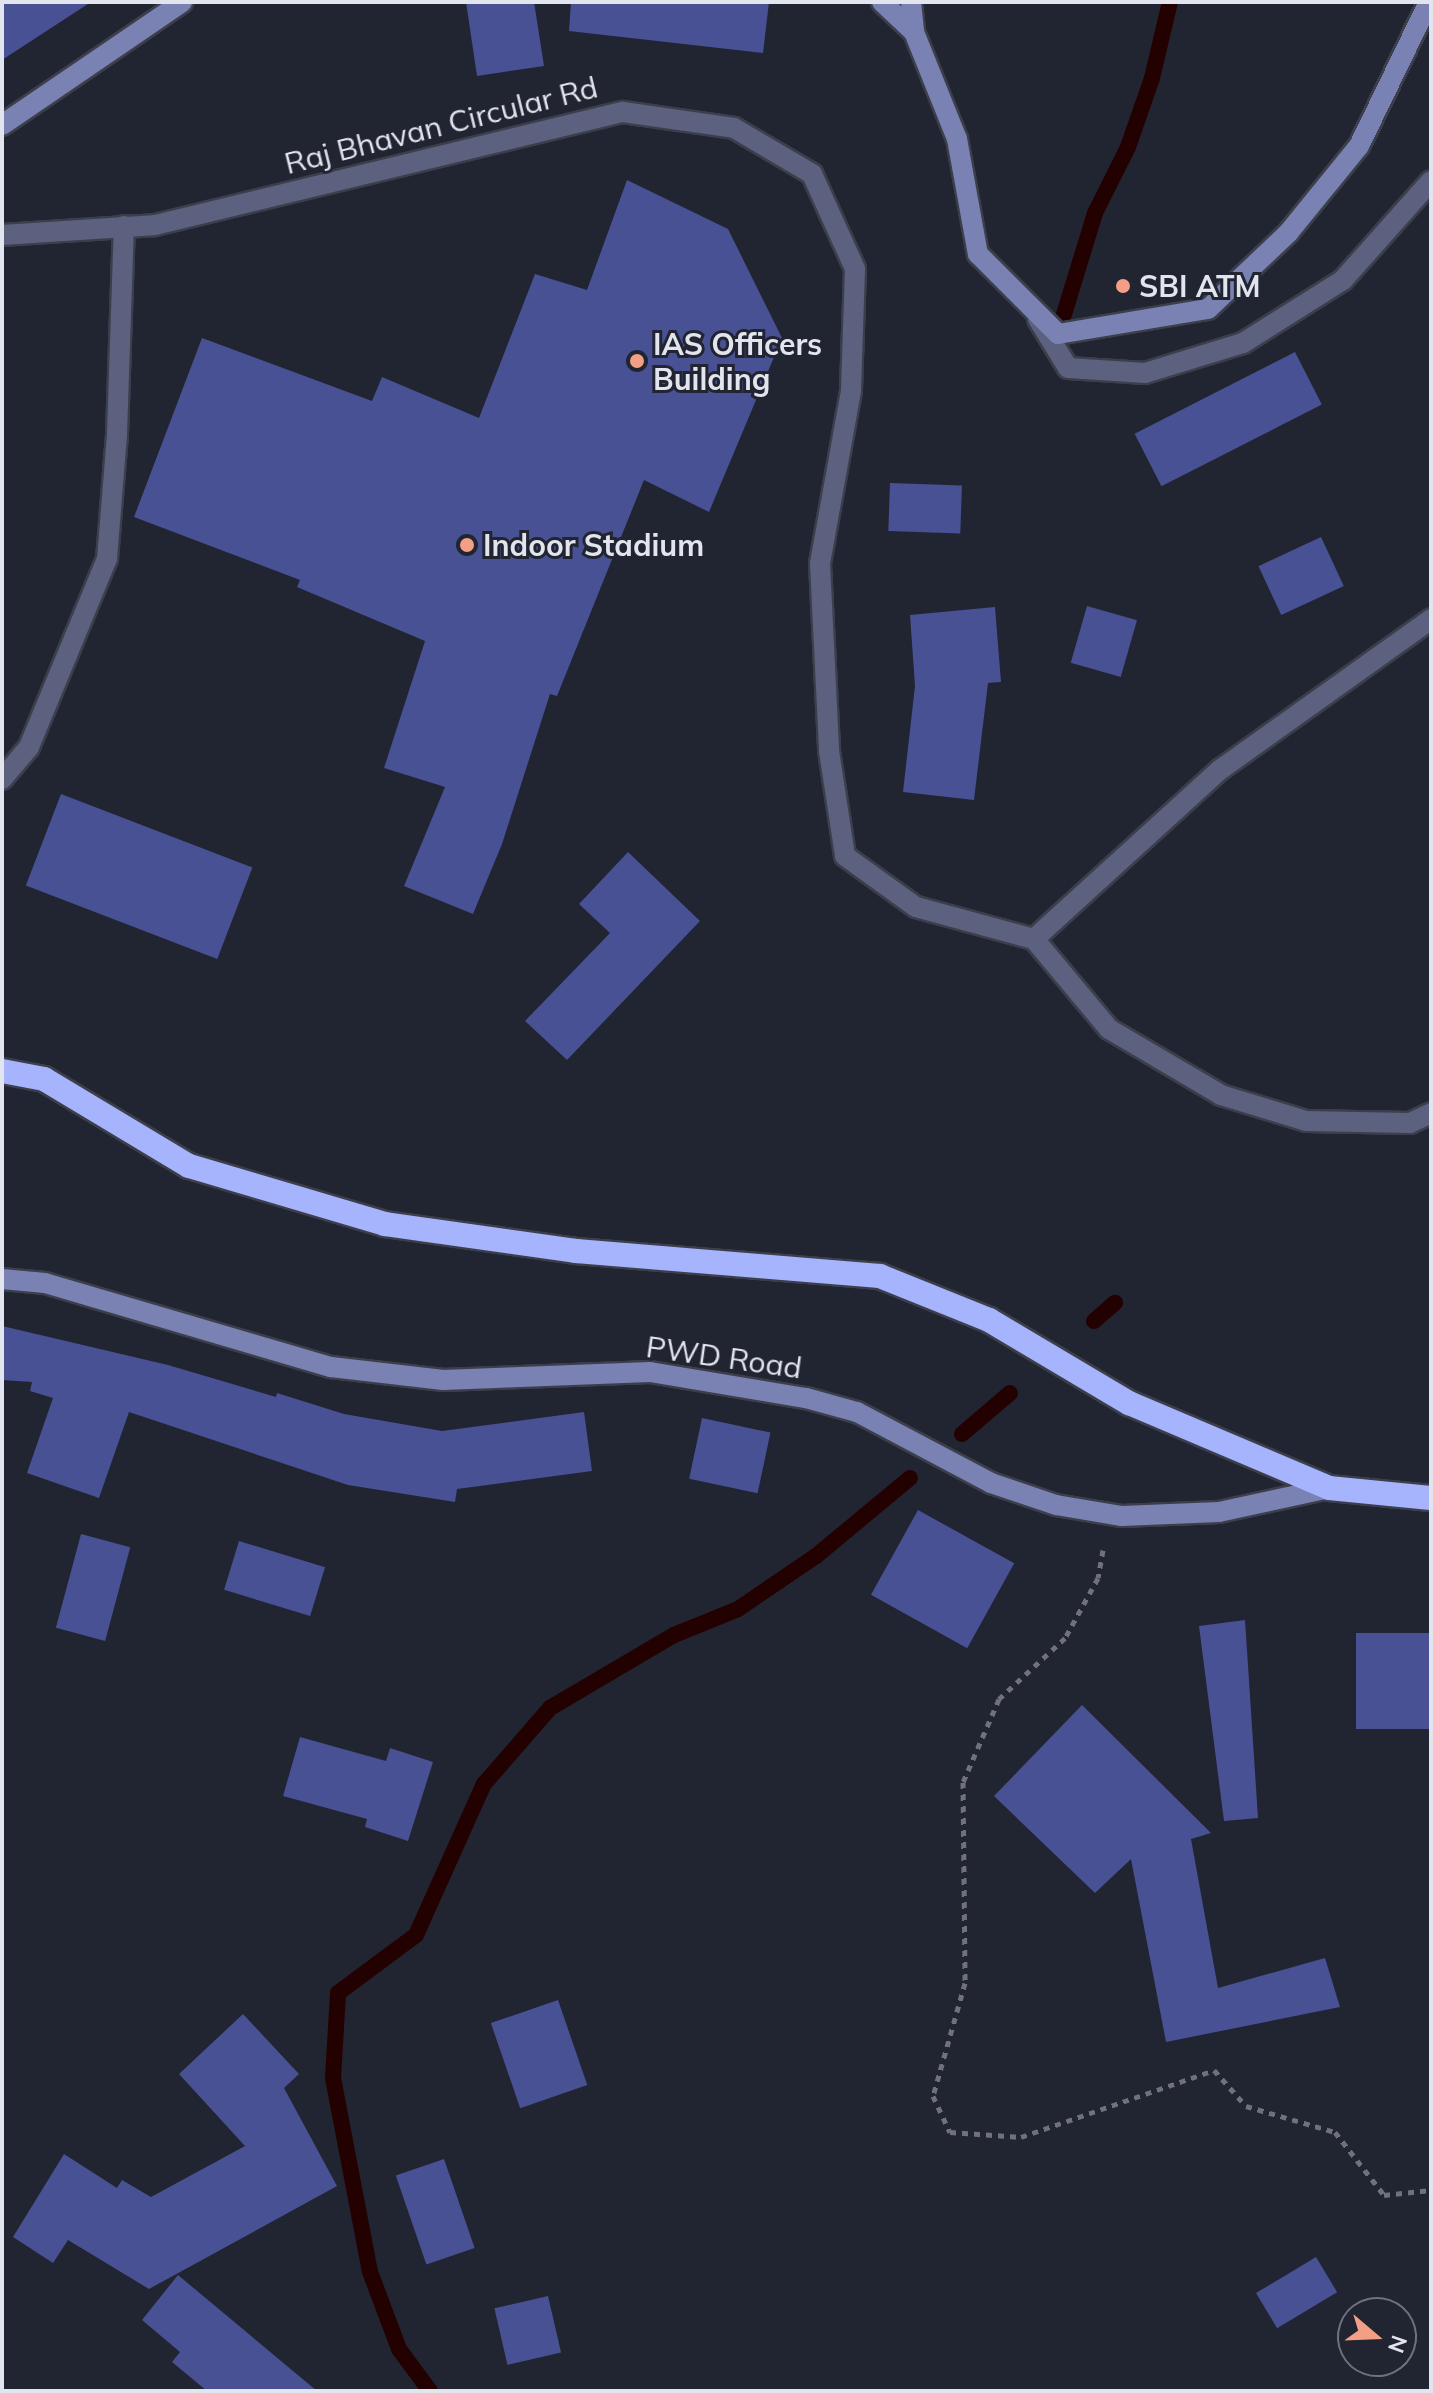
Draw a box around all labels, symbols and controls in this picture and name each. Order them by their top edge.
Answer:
street label: Raj Bhavan Circular Rd [281,69,601,181]
place label: SBI ATM [1139,268,1261,304]
marker: SBI ATM [1114,277,1132,295]
place label: IAS Officers Building [653,326,822,396]
marker: IAS Officers Building [628,352,646,370]
place label: Indoor Stadium [483,527,704,563]
marker: Indoor Stadium [458,536,476,554]
street label: PWD Road [644,1328,804,1386]
north arrow [1337,2297,1417,2377]
text: N [1382,2332,1414,2357]

